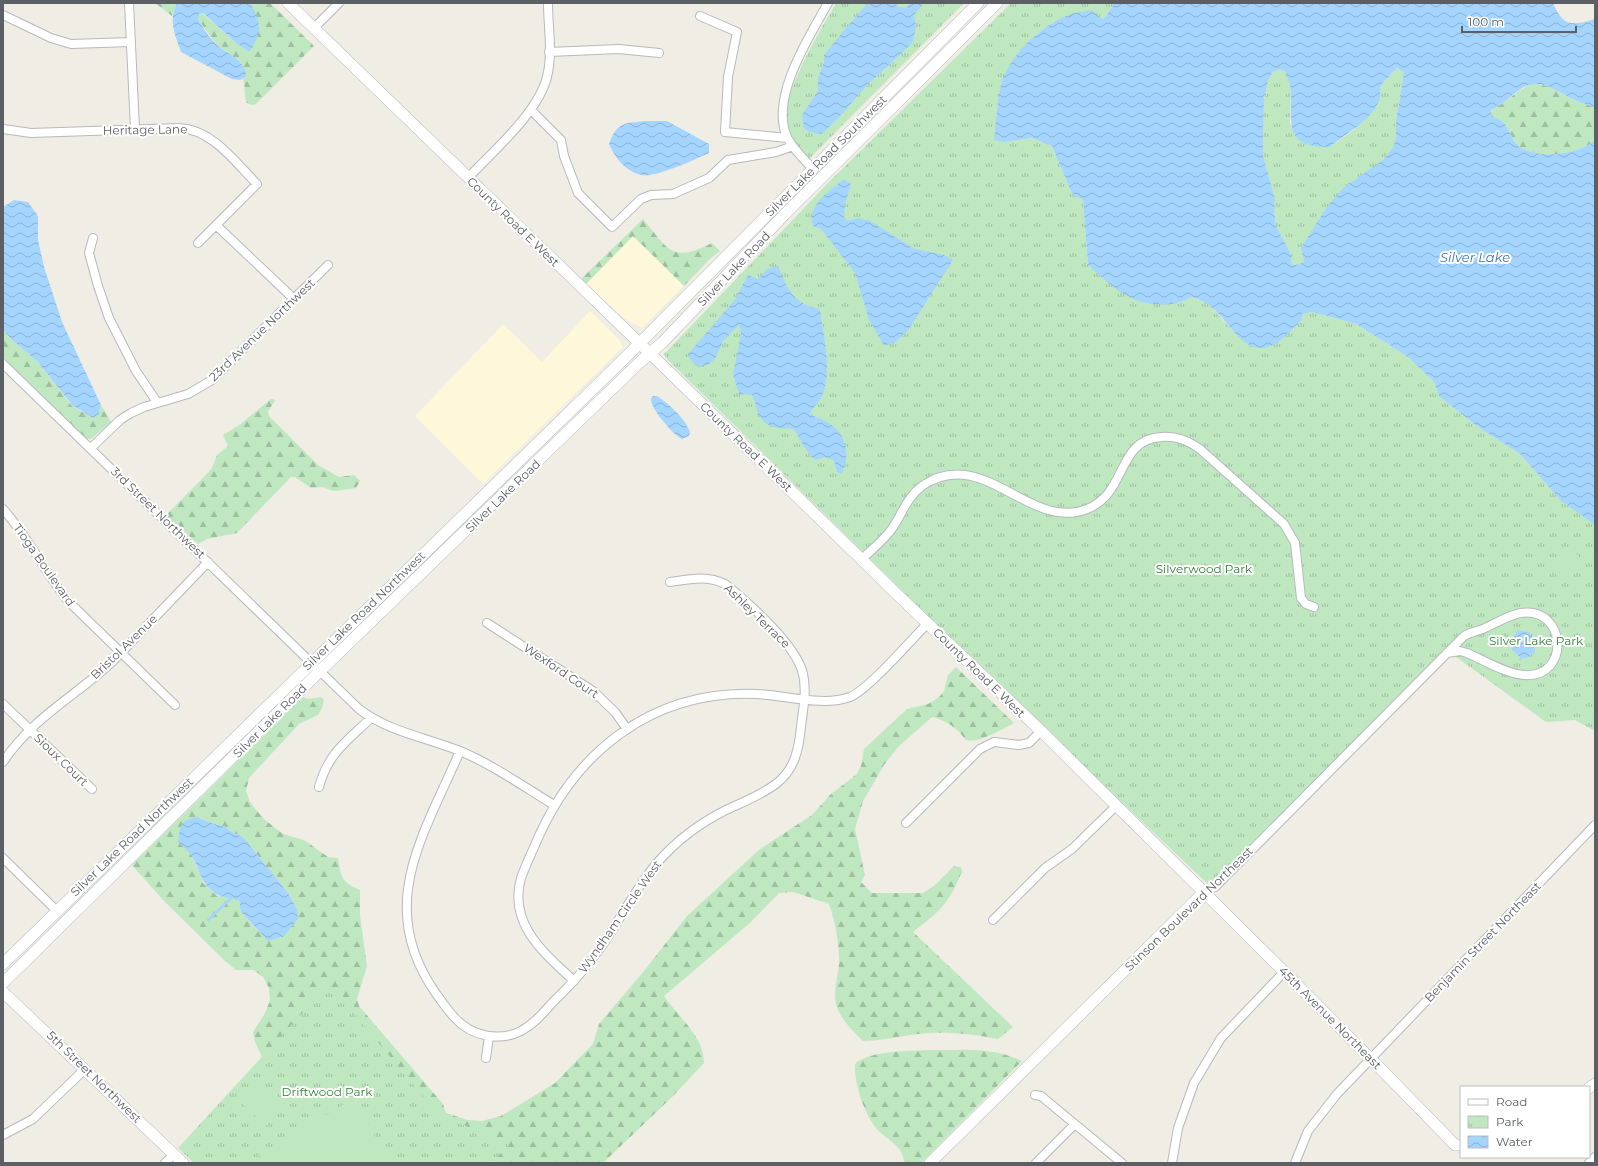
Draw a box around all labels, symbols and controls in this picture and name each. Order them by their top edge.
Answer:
scale bar [1462,8,1576,34]
text: 100 m [1468,14,1504,29]
street label: Silver Lake Road Southwest [762,92,890,219]
street label: Heritage Lane [103,121,187,138]
street label: County Road E West [464,174,563,270]
street label: Silver Lake Road [694,228,773,309]
water label: Silver Lake [1440,249,1510,265]
street label: 23rd Avenue Northwest [206,275,318,384]
street label: County Road E West [697,399,796,495]
street label: Silver Lake Road [462,456,543,535]
street label: 3rd Street Northwest [108,464,209,562]
street label: Tioga Boulevard [10,521,78,609]
street label: Silver Lake Road Northwest [299,548,428,673]
park label: Silverwood Park [1156,561,1253,576]
street label: Ashley Terrace [721,580,794,651]
street label: Bristol Avenue [87,611,160,682]
street label: County Road E West [930,625,1029,721]
park label: Silver Lake Park [1489,633,1584,648]
street label: Wexford Court [521,640,602,701]
street label: Silver Lake Road [230,681,310,761]
street label: Sioux Court [31,730,92,789]
street label: Silver Lake Road Northwest [67,774,196,899]
street label: Stinson Boulevard Northeast [1121,843,1256,974]
street label: Wyndham Circle West [575,857,664,976]
street label: Benjamin Street Northeast [1421,878,1544,1005]
street label: 45th Avenue Northeast [1276,963,1385,1072]
street label: 5th Street Northwest [44,1028,145,1126]
park label: Driftwood Park [282,1084,373,1099]
legend [1460,1086,1590,1158]
text: Road [1496,1094,1527,1109]
text: Park [1496,1114,1524,1129]
text: Water [1496,1134,1533,1149]

